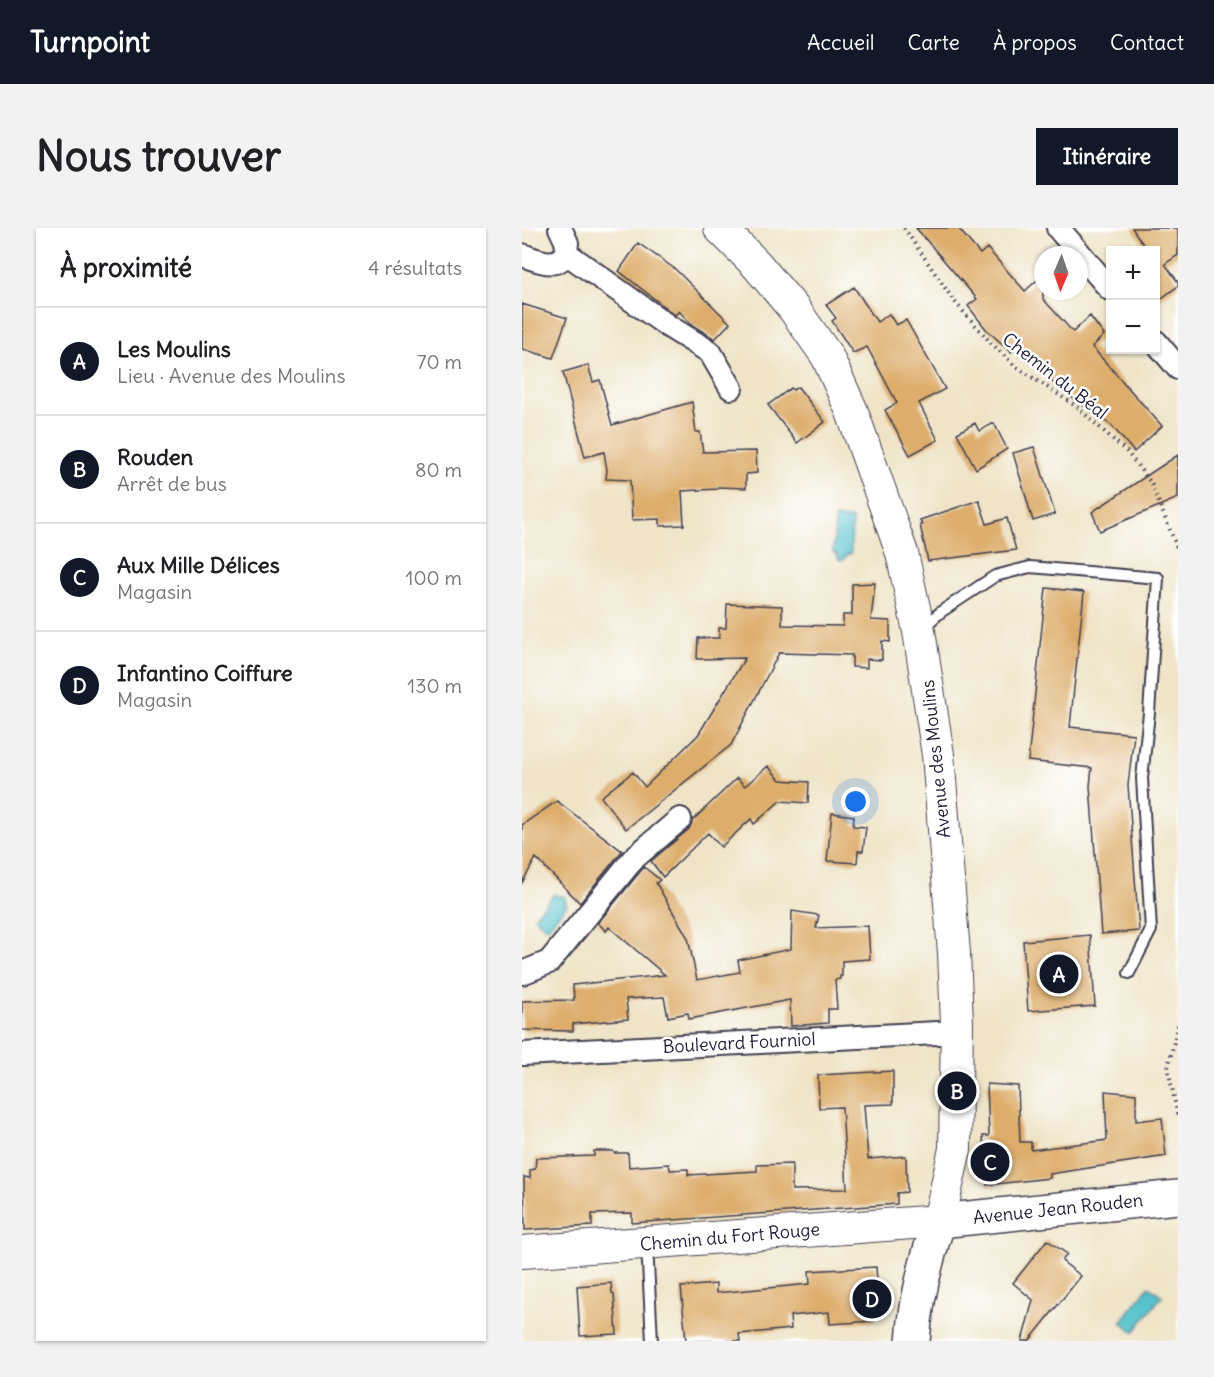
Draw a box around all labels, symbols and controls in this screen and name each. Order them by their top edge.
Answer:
text: Turnpoint [30,24,150,60]
text: Accueil [807,29,875,56]
text: Carte [908,29,960,56]
text: À propos [993,29,1077,56]
text: Contact [1110,29,1184,56]
button: Itinéraire [1036,128,1178,185]
text: Nous trouver [36,130,281,182]
north arrow [1034,246,1088,300]
map controls [1106,246,1160,354]
button: + [1106,246,1160,300]
text: À proximité [60,251,192,284]
text: 4 résultats [368,255,462,280]
button: − [1106,300,1160,354]
street label: Chemin du Béal [998,327,1113,424]
text: Les Moulins [117,335,231,363]
text: A [73,349,86,374]
text: 70 m [417,349,462,374]
text: Lieu · Avenue des Moulins [117,363,346,388]
text: Rouden [117,443,193,471]
text: B [73,457,86,482]
text: 80 m [415,457,462,482]
text: Arrêt de bus [117,471,227,496]
text: Aux Mille Délices [117,551,280,579]
text: C [73,565,86,590]
text: 100 m [405,565,462,590]
text: Magasin [117,579,192,604]
text: Infantino Coiffure [117,659,293,687]
text: D [72,673,87,698]
text: 130 m [407,673,462,698]
street label: Avenue des Moulins [916,679,955,839]
text: Magasin [117,687,192,712]
your location [841,787,870,816]
pin: A [1040,952,1078,996]
street label: Boulevard Fourniol [662,1027,816,1058]
pin: B [938,1068,976,1114]
pin: C [970,1140,1010,1184]
street label: Avenue Jean Rouden [972,1188,1144,1229]
street label: Chemin du Fort Rouge [639,1217,821,1256]
pin: D [852,1276,892,1322]

